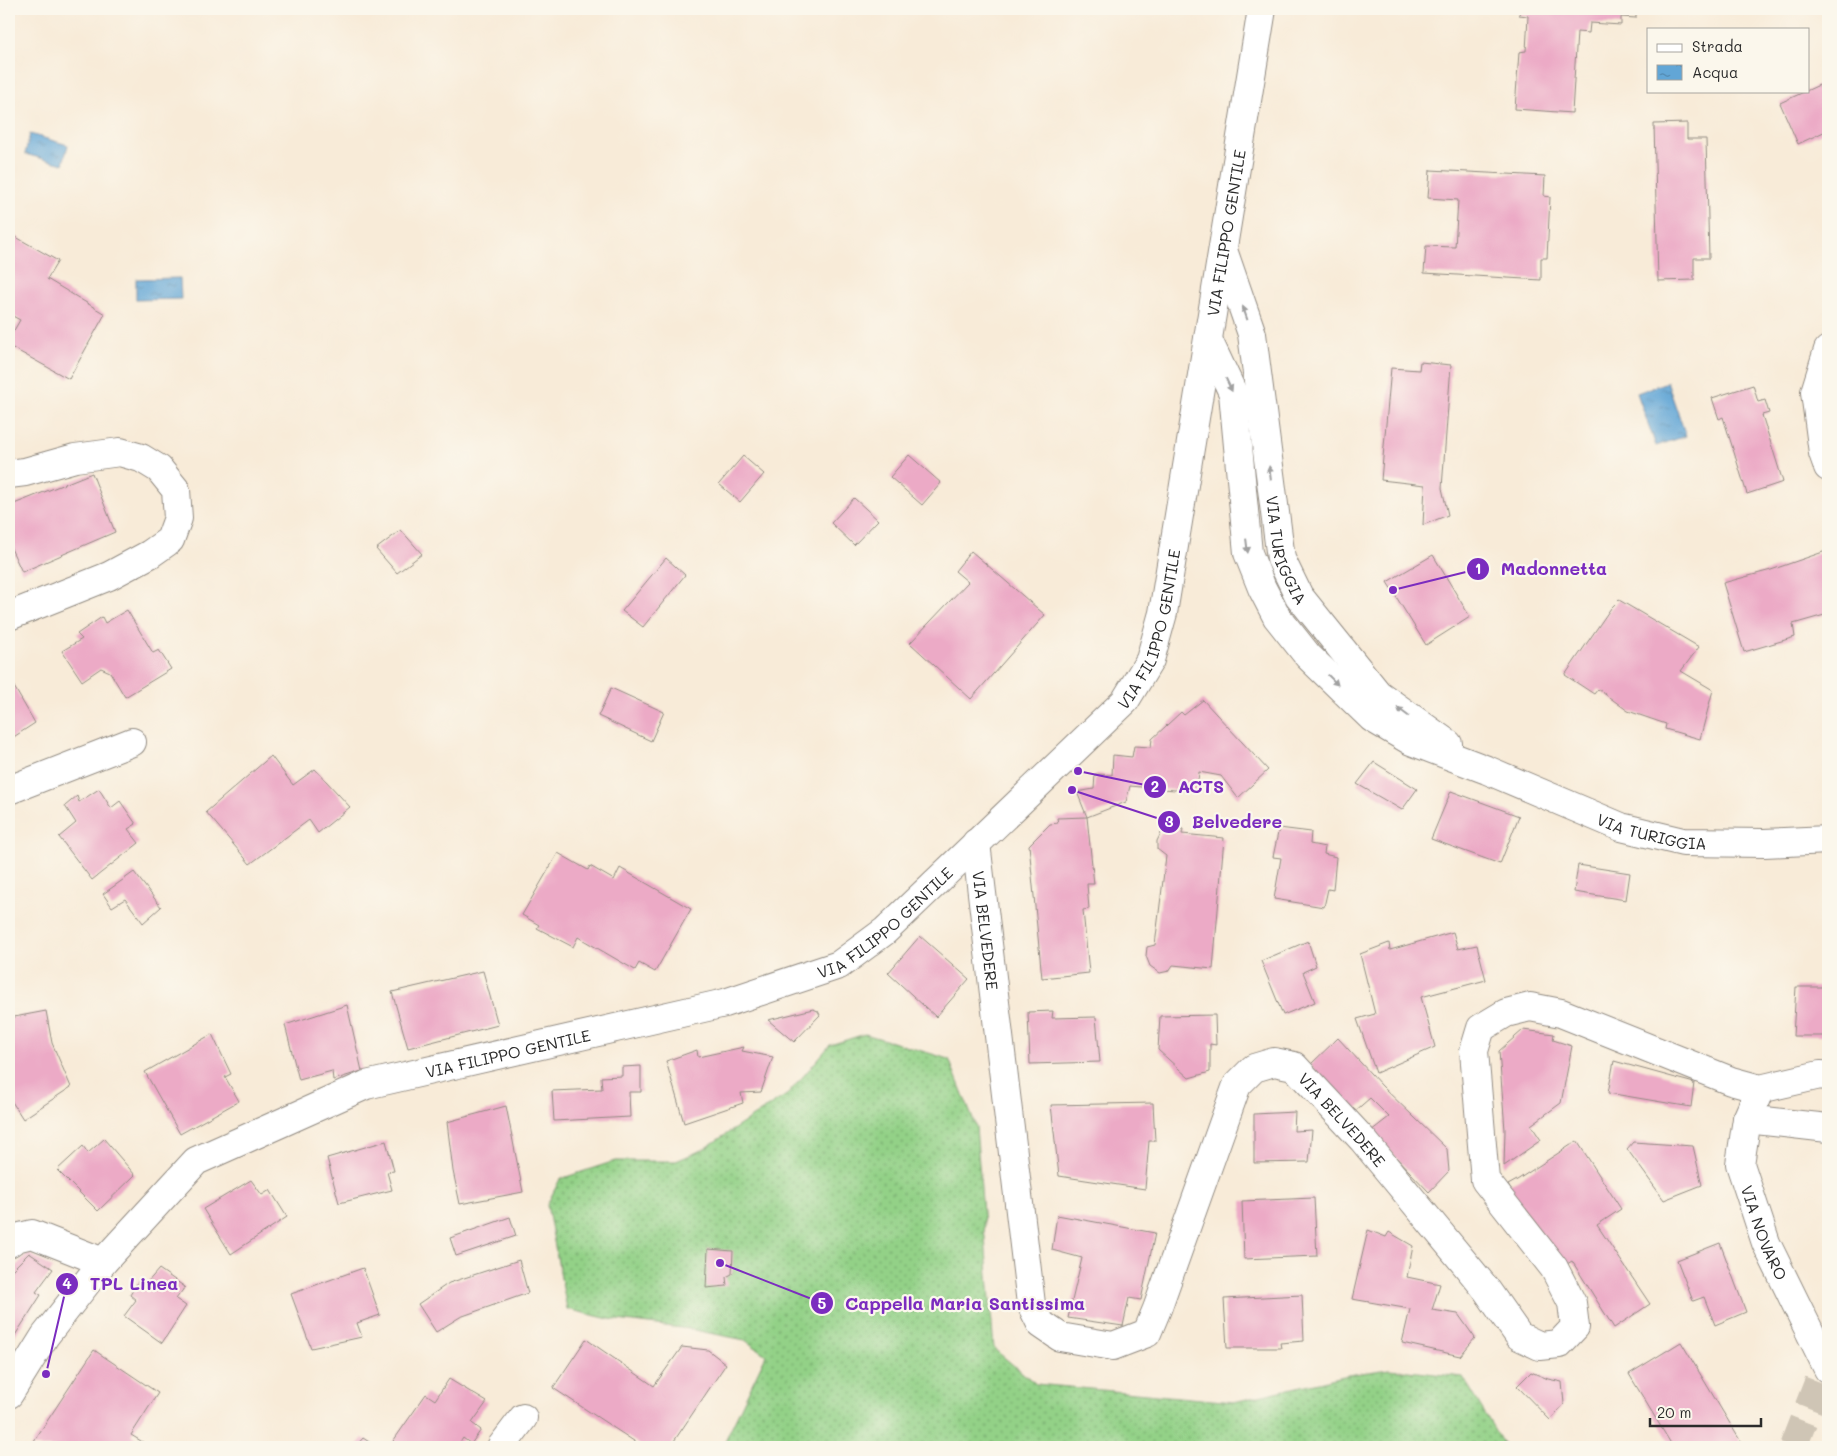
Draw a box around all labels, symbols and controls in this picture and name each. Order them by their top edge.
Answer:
legend [1647,28,1810,92]
text: Strada [1692,36,1743,56]
text: Acqua [1692,62,1738,82]
street label: VIA FILIPPO GENTILE [1201,148,1249,318]
one-way arrow [1241,305,1249,320]
one-way arrow [1225,378,1233,392]
one-way arrow [1266,465,1274,481]
street label: VIA TURIGGIA [1262,494,1312,608]
one-way arrow [1243,538,1251,554]
street label: VIA FILIPPO GENTILE [1113,547,1184,714]
callout: Madonnetta [1465,552,1617,585]
text: Madonnetta [1501,556,1607,580]
text: 1 [1475,558,1481,578]
one-way arrow [1327,674,1339,686]
one-way arrow [1397,708,1410,718]
callout: ACTS [1142,770,1234,803]
text: ACTS [1178,774,1224,798]
text: 2 [1151,776,1159,796]
callout: Belvedere [1156,805,1292,838]
street label: VIA TURIGGIA [1594,808,1707,854]
text: Belvedere [1192,809,1282,833]
text: 3 [1164,811,1174,831]
street label: VIA FILIPPO GENTILE [814,862,956,982]
street label: VIA BELVEDERE [969,869,1004,991]
street label: VIA FILIPPO GENTILE [423,1024,592,1082]
street label: VIA BELVEDERE [1294,1068,1391,1171]
street label: VIA NOVARO [1737,1182,1793,1283]
callout: TPL Linea [54,1268,188,1301]
text: TPL Linea [90,1271,178,1295]
text: 4 [62,1273,72,1293]
callout: Cappella Maria Santissima [810,1287,1095,1320]
text: Cappella Maria Santissima [845,1291,1085,1315]
text: 5 [818,1293,827,1313]
scale bar [1650,1396,1761,1428]
text: 20 m [1657,1402,1691,1422]

